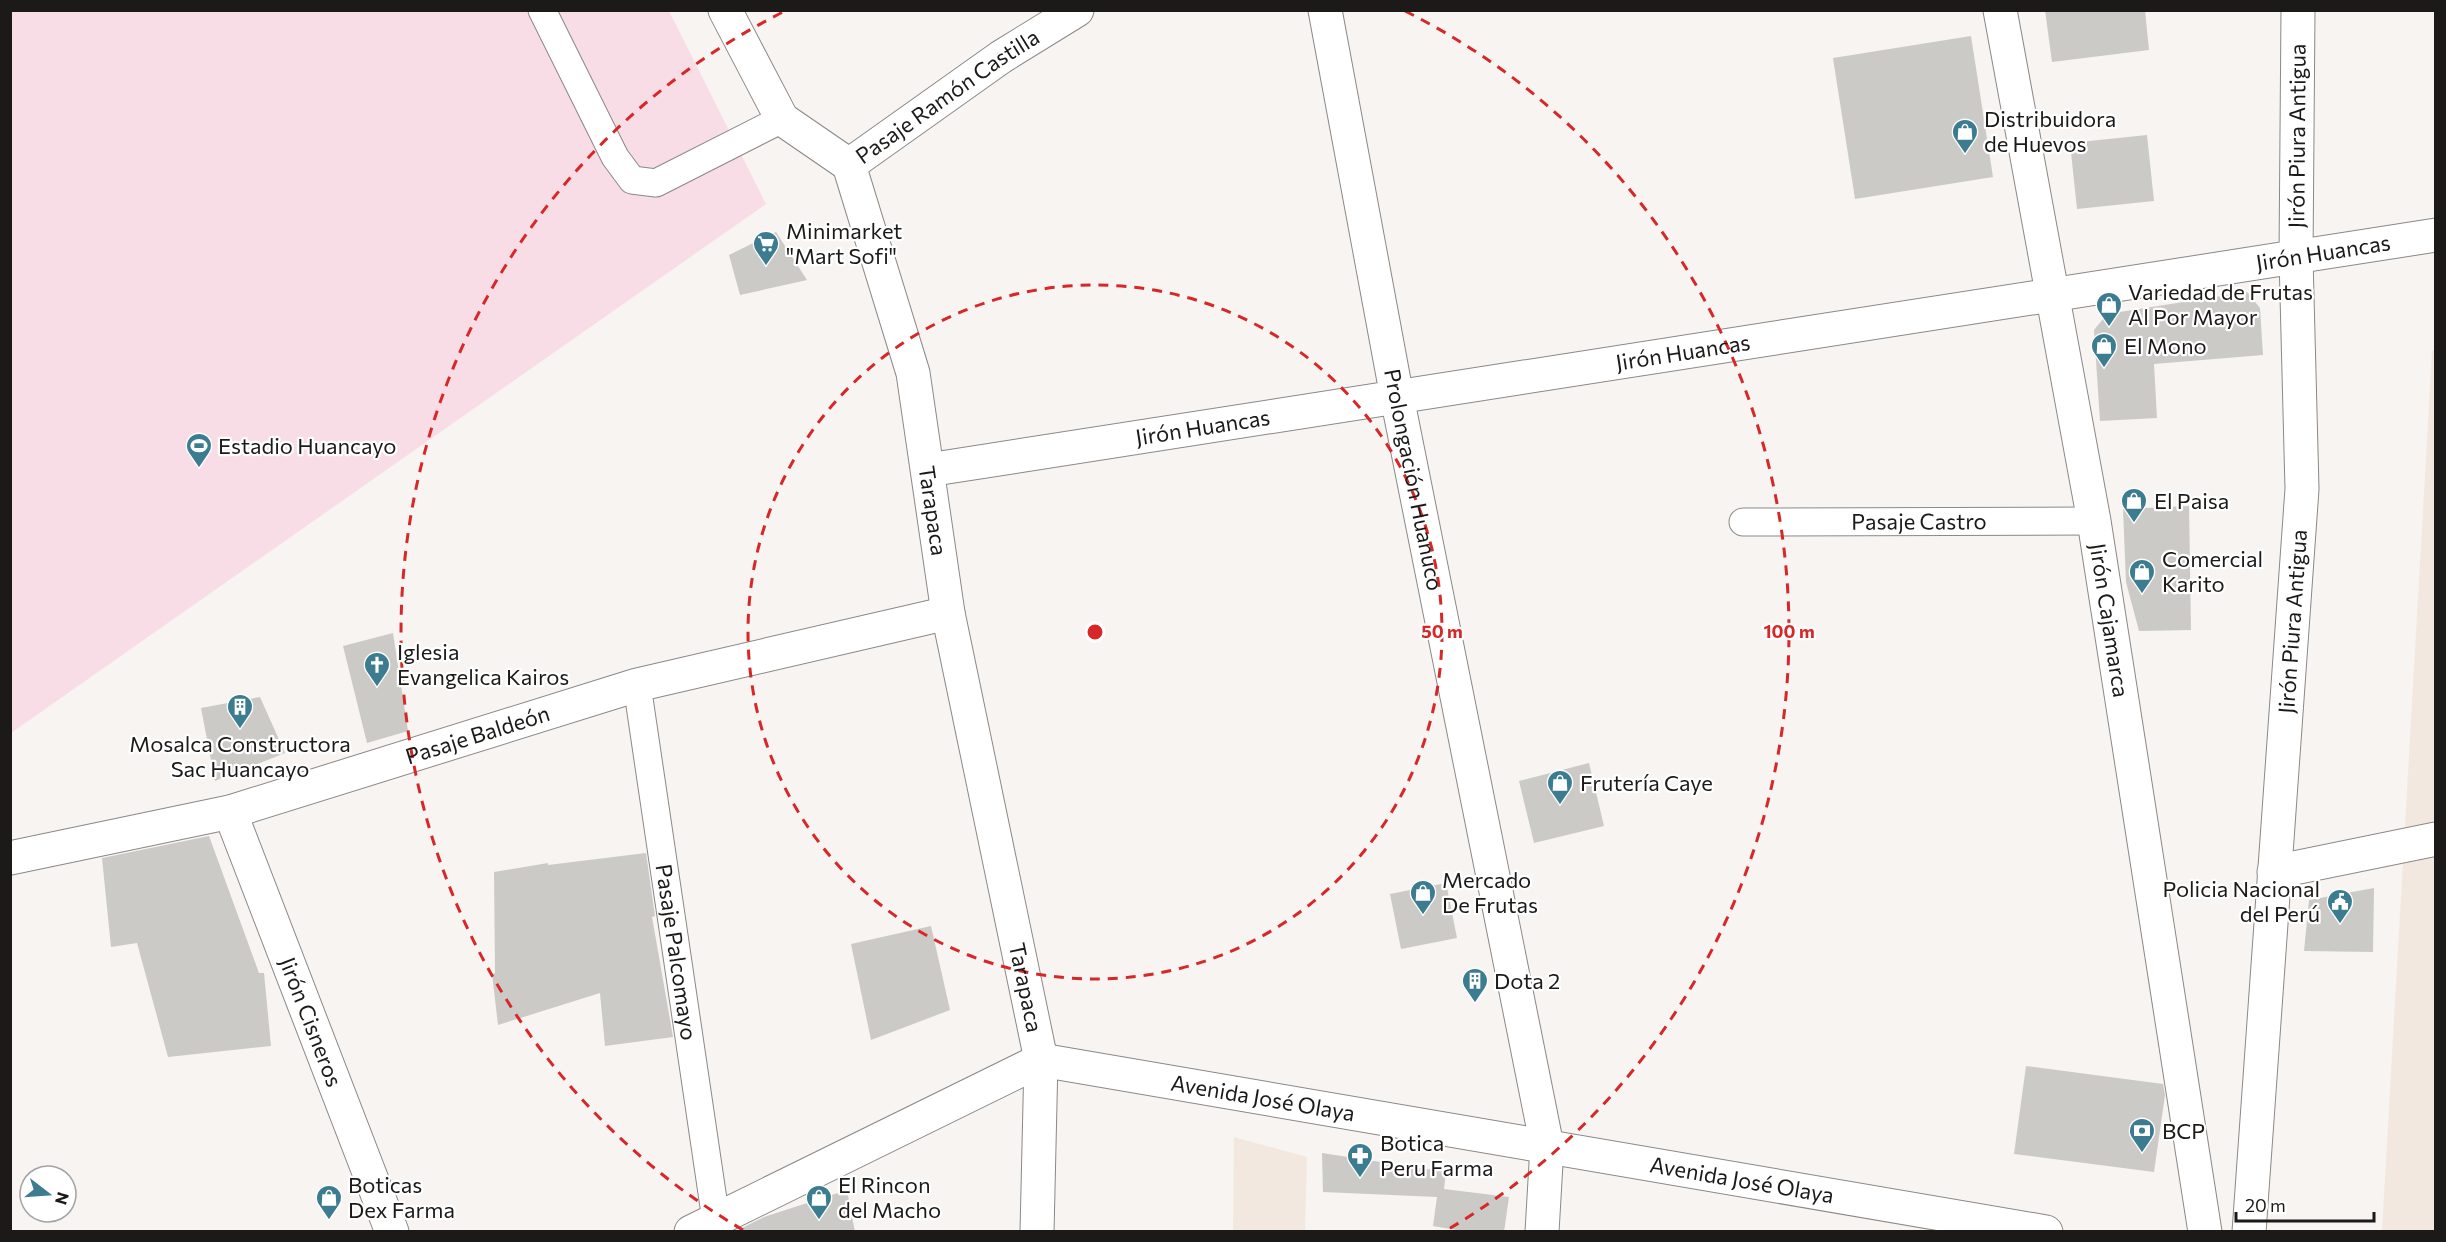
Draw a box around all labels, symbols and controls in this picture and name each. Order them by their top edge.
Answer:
street label: Pasaje Ramón Castilla [850,23,1044,169]
street label: Jirón Piura Antigua [2282,43,2311,228]
place label: Distribuidora de Huevos [1984,105,2116,157]
shop icon: Distribuidora de Huevos [1950,117,1980,155]
place label: Minimarket "Mart Sofi" [786,217,902,269]
street label: Jirón Huancas [2254,228,2392,276]
supermarket icon: Minimarket "Mart Sofi" [751,229,781,267]
place label: Variedad de Frutas Al Por Mayor [2128,278,2313,330]
shop icon: Variedad de Frutas Al Por Mayor [2094,290,2124,328]
street label: Jirón Huancas [1614,328,1752,376]
shop icon: El Mono [2089,331,2119,369]
place label: El Mono [2124,332,2207,359]
street label: Prolongación Huanuco [1379,366,1449,593]
street label: Jirón Huancas [1133,403,1272,450]
sports icon: Estadio Huancayo [184,431,214,469]
place label: Estadio Huancayo [218,432,396,459]
street label: Tarapaca [914,464,953,557]
shop icon: El Paisa [2119,486,2149,524]
place label: El Paisa [2154,487,2229,514]
street label: Pasaje Castro [1851,507,1987,535]
street label: Jirón Piura Antigua [2272,528,2312,715]
street label: Jirón Cajamarca [2085,541,2135,699]
place label: Comercial Karito [2162,545,2263,597]
shop icon: Comercial Karito [2127,557,2157,595]
text: 50 m [1421,620,1463,642]
text: 100 m [1763,620,1815,642]
centre of rings [1085,622,1105,642]
place label: Iglesia Evangelica Kairos [397,638,569,690]
church icon: Iglesia Evangelica Kairos [362,650,392,688]
building icon: Mosalca Constructora Sac Huancayo [225,692,255,730]
street label: Pasaje Baldeón [402,699,553,769]
place label: Mosalca Constructora Sac Huancayo [129,730,351,782]
shop icon: Frutería Caye [1545,768,1575,806]
place label: Frutería Caye [1580,769,1713,796]
street label: Pasaje Palcomayo [651,862,703,1042]
place label: Mercado De Frutas [1442,866,1538,918]
place label: Policia Nacional del Perú [2162,875,2320,927]
shop icon: Mercado De Frutas [1408,878,1438,916]
public building icon: Policia Nacional del Perú [2325,887,2355,925]
street label: Tarapaca [1004,940,1049,1035]
street label: Jirón Cisneros [274,953,349,1090]
building icon: Dota 2 [1460,966,1490,1004]
place label: Dota 2 [1494,967,1560,994]
street label: Avenida José Olaya [1169,1068,1357,1126]
bank icon: BCP [2127,1116,2157,1154]
place label: BCP [2162,1117,2205,1144]
place label: Botica Peru Farma [1380,1129,1494,1181]
pharmacy icon: Botica Peru Farma [1345,1141,1375,1179]
street label: Avenida José Olaya [1648,1150,1836,1208]
north arrow [18,1164,78,1224]
place label: Boticas Dex Farma [348,1171,455,1223]
place label: El Rincon del Macho [838,1171,941,1223]
shop icon: Boticas Dex Farma [314,1183,344,1221]
shop icon: El Rincon del Macho [804,1183,834,1221]
scale bar [2236,1185,2374,1223]
text: N [52,1190,74,1207]
text: 20 m [2245,1194,2286,1216]

